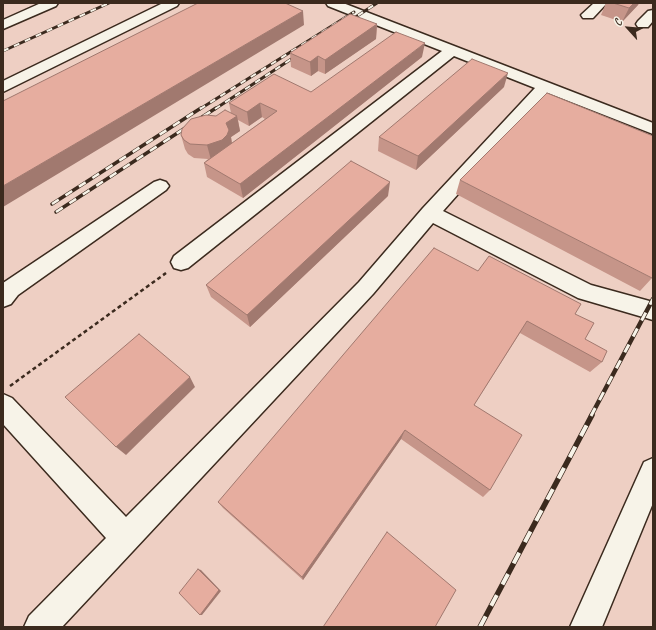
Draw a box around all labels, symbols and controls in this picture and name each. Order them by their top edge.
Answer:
north arrow [608,8,648,48]
text: С [610,17,625,28]

